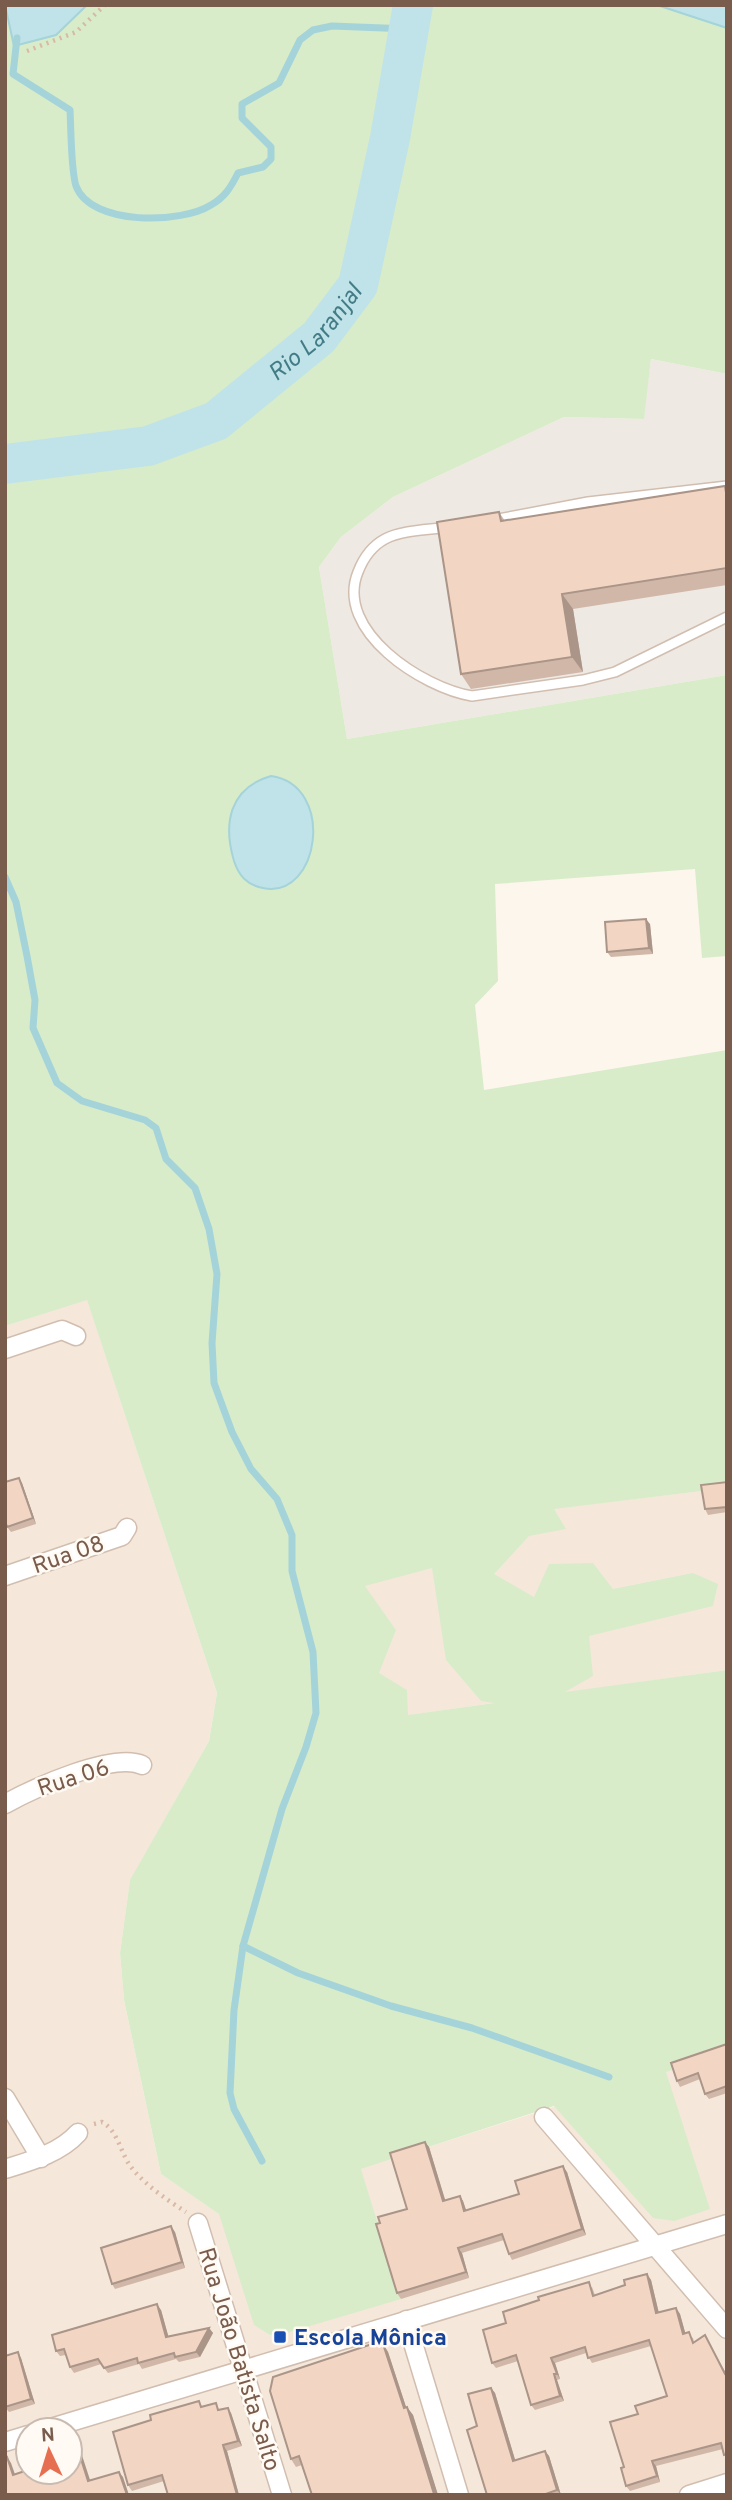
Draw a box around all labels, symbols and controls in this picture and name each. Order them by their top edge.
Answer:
water label: Rio Laranjal [263,278,371,389]
street label: Rua 08 [29,1531,109,1582]
street label: Rua 06 [34,1754,113,1805]
street label: Rua João Batista Salto [190,2244,285,2475]
place label: Escola Mônica [294,2325,447,2354]
marker: Escola Mônica [272,2329,288,2345]
north arrow [14,2416,84,2486]
text: N [40,2424,56,2448]

